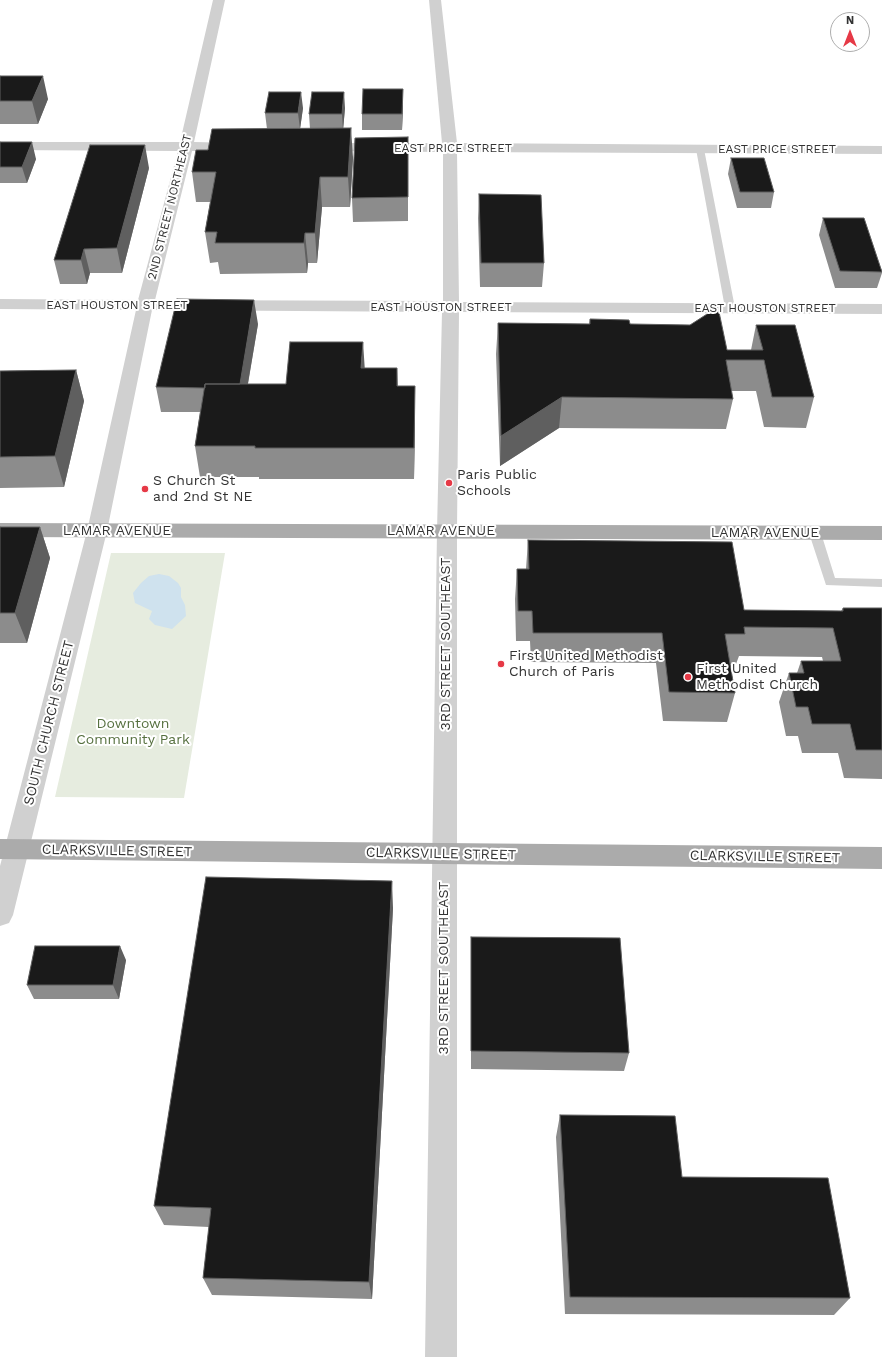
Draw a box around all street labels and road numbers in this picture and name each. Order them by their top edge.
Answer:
street label: 2ND STREET NORTHEAST [145,133,195,281]
street label: EAST PRICE STREET [394,141,512,155]
street label: EAST PRICE STREET [718,142,836,156]
street label: EAST HOUSTON STREET [46,298,188,312]
street label: EAST HOUSTON STREET [370,300,512,314]
street label: EAST HOUSTON STREET [694,301,836,315]
street label: LAMAR AVENUE [63,523,171,539]
street label: LAMAR AVENUE [387,523,495,539]
street label: LAMAR AVENUE [711,525,819,541]
street label: 3RD STREET SOUTHEAST [438,558,454,730]
street label: SOUTH CHURCH STREET [20,639,78,807]
street label: CLARKSVILLE STREET [42,841,192,861]
street label: CLARKSVILLE STREET [366,844,516,864]
street label: CLARKSVILLE STREET [690,847,840,867]
street label: 3RD STREET SOUTHEAST [436,882,452,1054]

